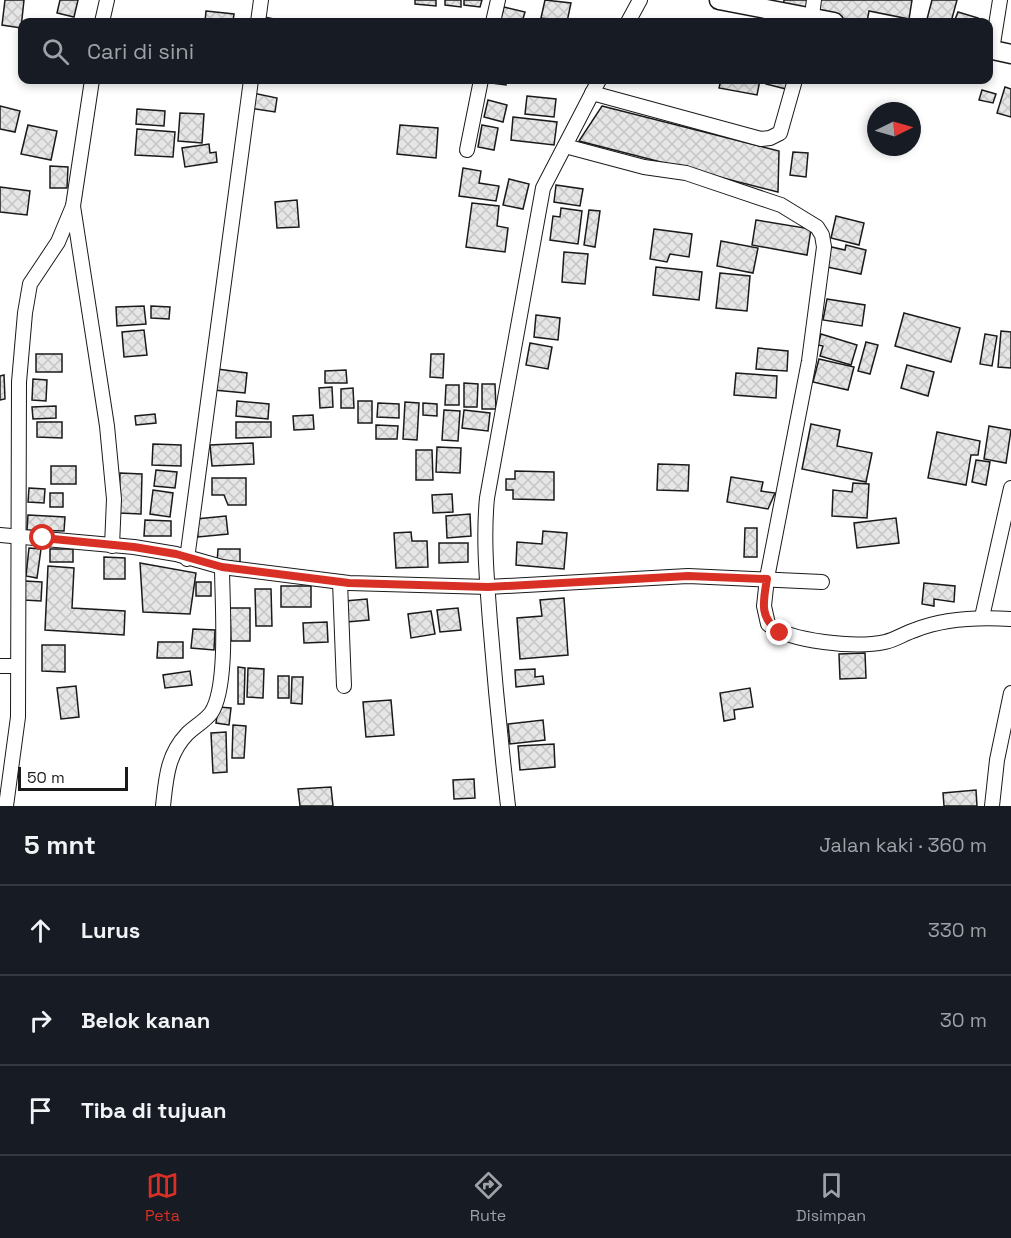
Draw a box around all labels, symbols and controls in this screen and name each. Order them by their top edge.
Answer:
search box [18,18,993,84]
icon: search [39,35,72,68]
text: Cari di sini [87,37,194,65]
north arrow [867,102,921,156]
route start [29,524,55,550]
route end [766,619,792,645]
scale bar [18,764,128,792]
text: 50 m [27,767,65,788]
text: 5 mnt [24,828,96,862]
text: Jalan kaki · 360 m [819,832,987,858]
icon: ahead [24,914,57,947]
text: Lurus [81,916,140,944]
text: 330 m [928,917,987,943]
icon: right [24,1004,57,1037]
text: Belok kanan [81,1006,210,1034]
text: 30 m [940,1007,987,1033]
icon: arrive [24,1094,57,1127]
text: Tiba di tujuan [81,1096,227,1124]
tab: Peta [145,1169,180,1226]
tab: Rute [470,1169,506,1226]
tab: Disimpan [796,1169,866,1226]

